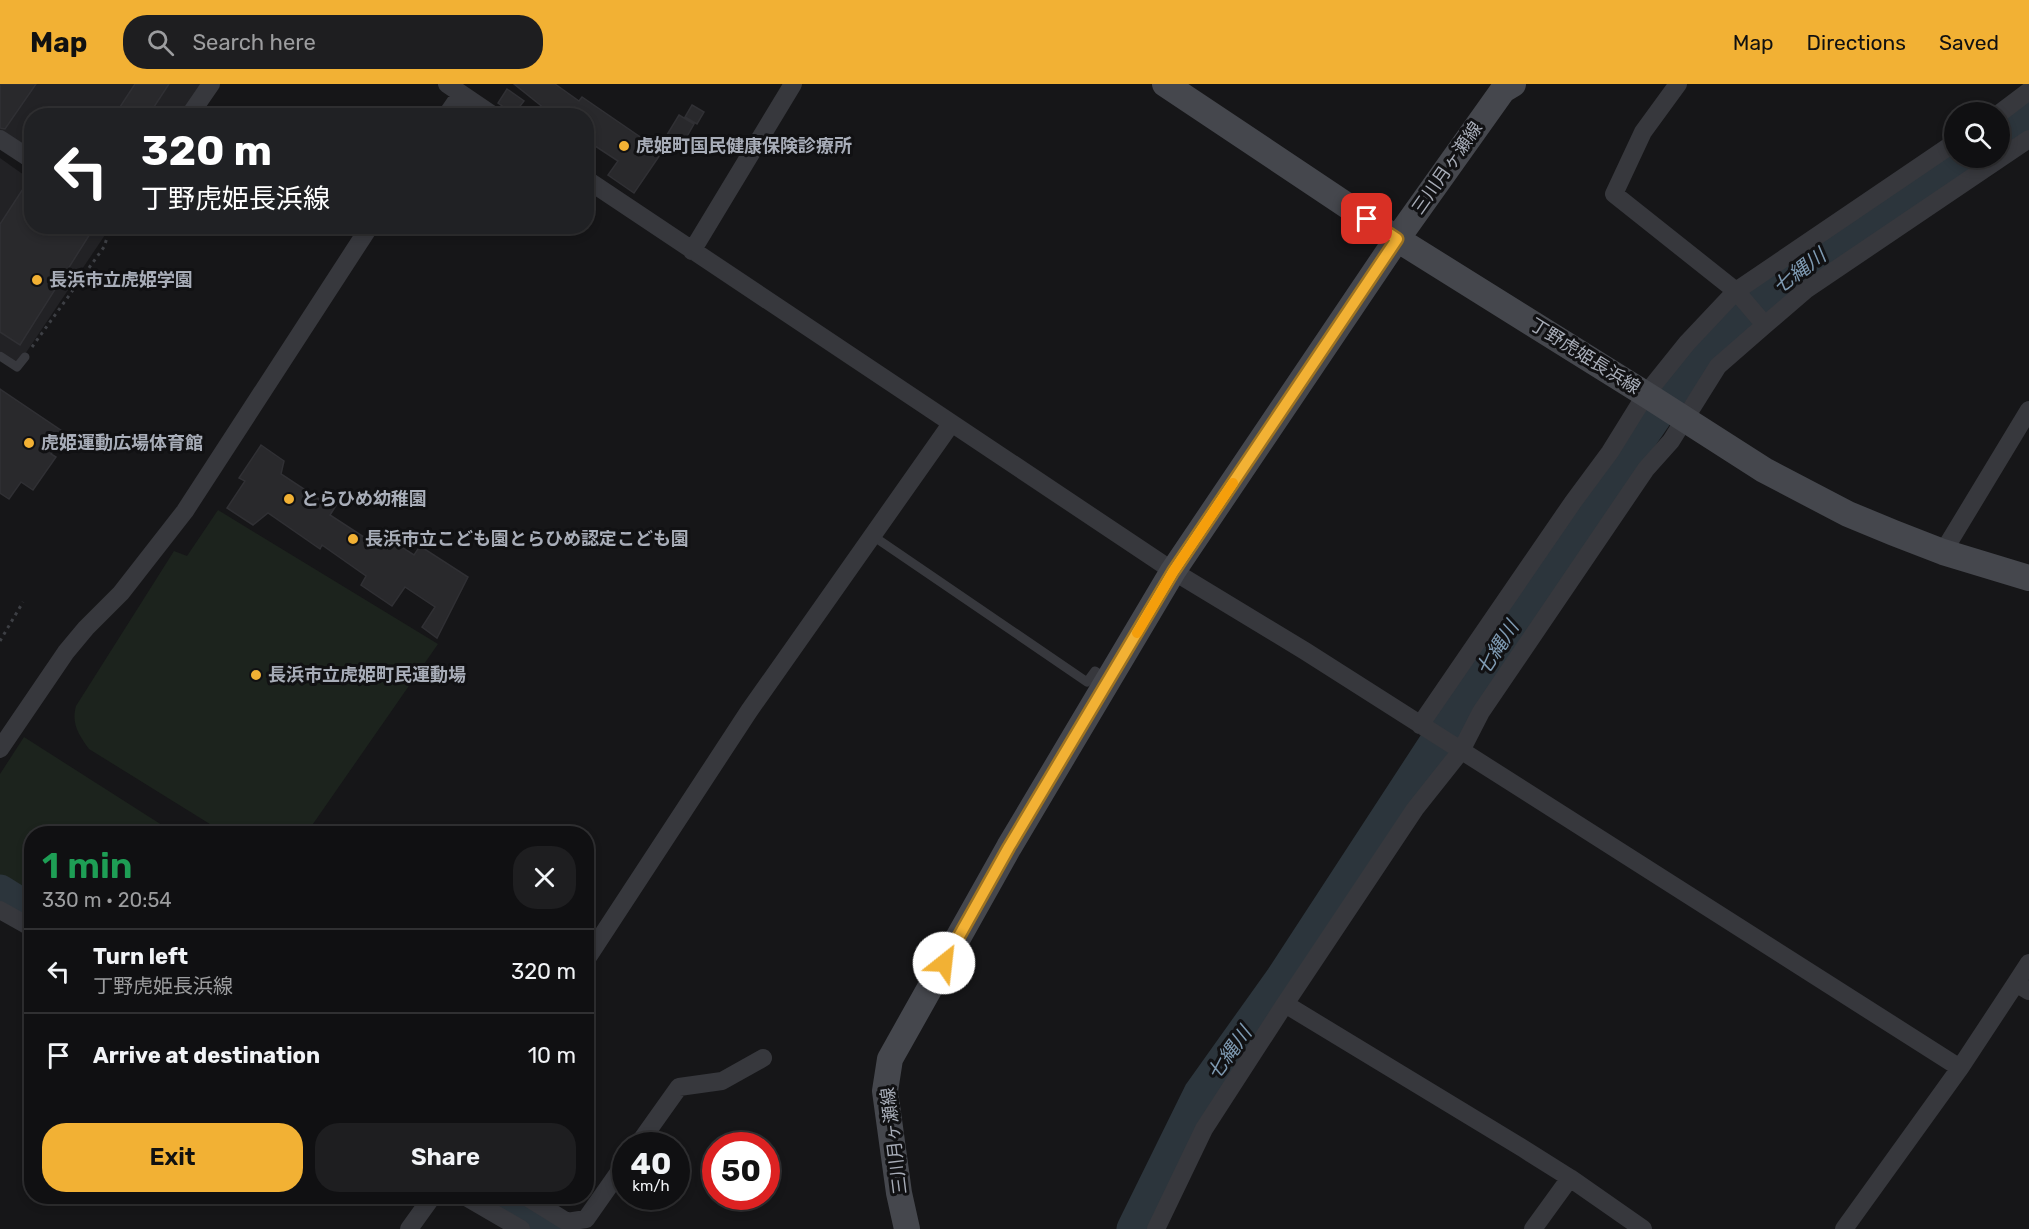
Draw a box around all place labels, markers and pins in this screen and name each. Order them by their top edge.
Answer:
place label: 虎姫町国民健康保険診療所 [636,135,852,157]
marker: 虎姫町国民健康保険診療所 [617,139,631,153]
pin [1341,193,1392,244]
place label: 長浜市立虎姫学園 [49,269,193,291]
marker: 長浜市立虎姫学園 [30,273,44,287]
place label: 虎姫運動広場体育館 [41,432,203,454]
marker: 虎姫運動広場体育館 [22,436,36,450]
place label: とらひめ幼稚園 [301,488,427,510]
marker: とらひめ幼稚園 [282,492,296,506]
place label: 長浜市立こども園とらひめ認定こども園 [365,528,689,550]
marker: 長浜市立こども園とらひめ認定こども園 [346,532,360,546]
place label: 長浜市立虎姫町民運動場 [268,664,466,686]
marker: 長浜市立虎姫町民運動場 [249,668,263,682]

